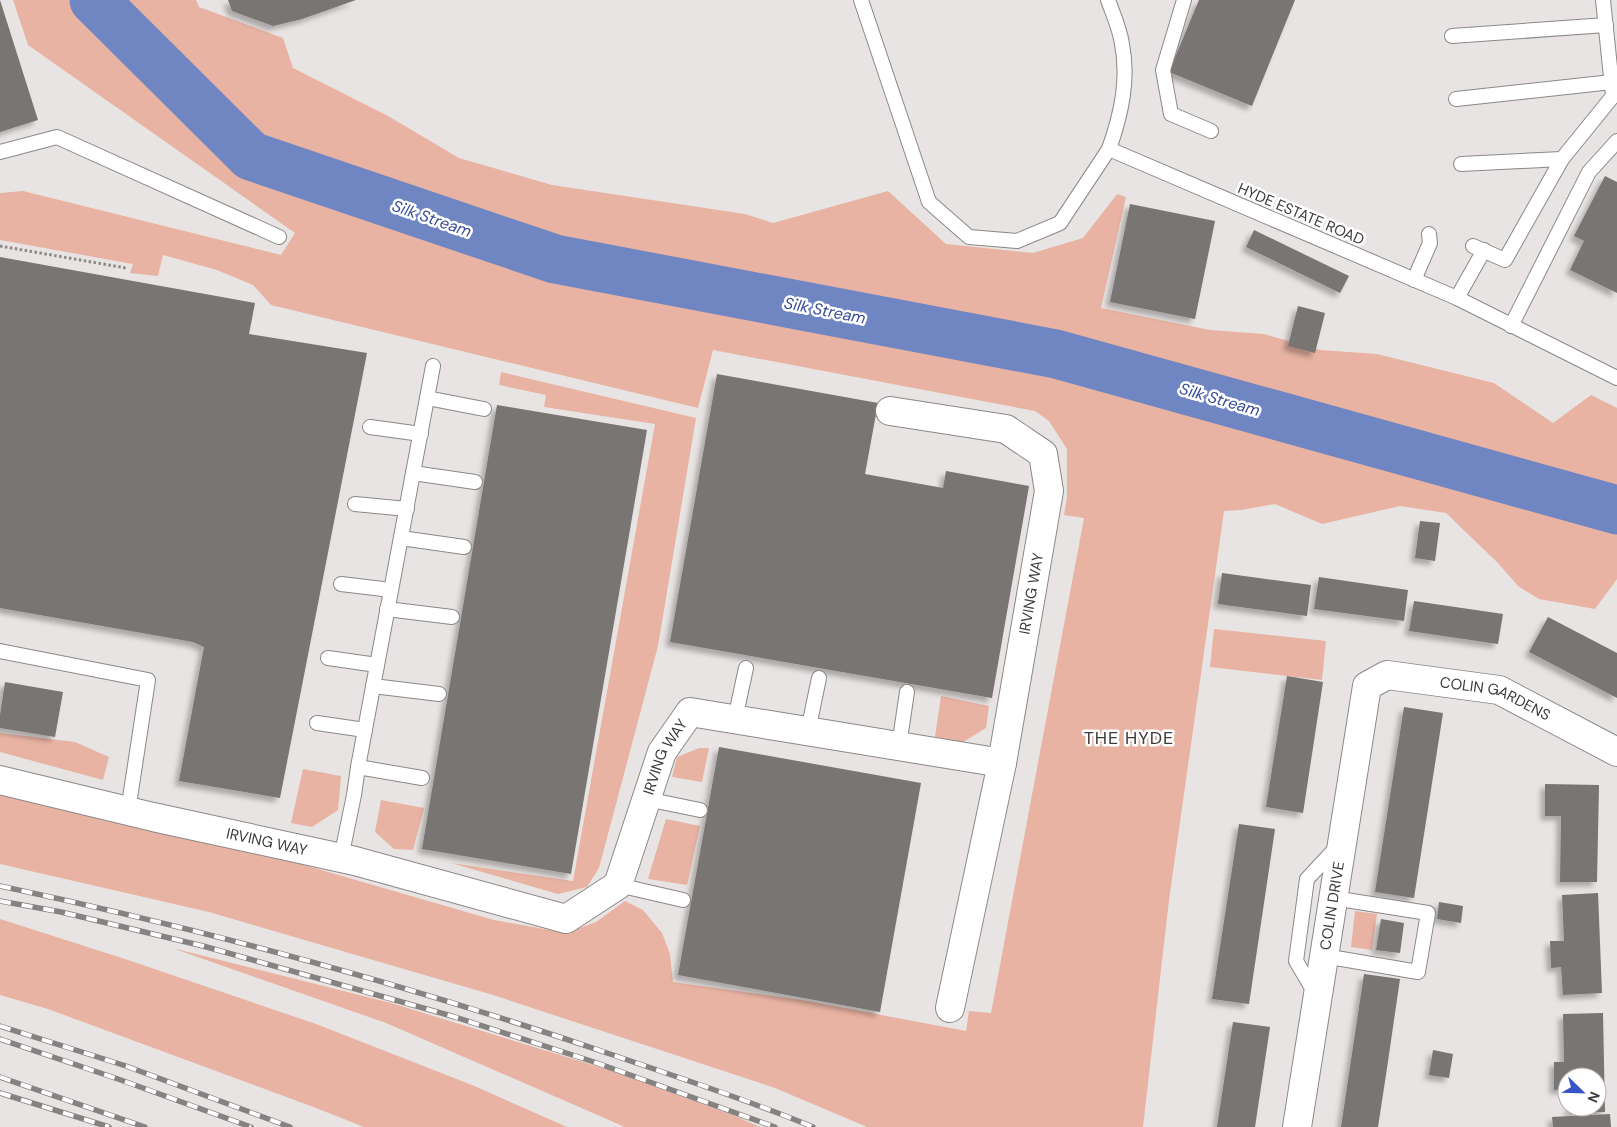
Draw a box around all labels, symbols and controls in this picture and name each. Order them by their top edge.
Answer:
street label: HYDE ESTATE ROAD [1235,178,1367,250]
water label: Silk Stream [389,195,474,242]
water label: Silk Stream [782,292,868,329]
water label: Silk Stream [1177,378,1263,421]
street label: IRVING WAY [1014,551,1048,636]
street label: COLIN GARDENS [1439,672,1554,725]
street label: IRVING WAY [639,715,692,797]
district label: THE HYDE [1084,726,1174,750]
street label: IRVING WAY [225,823,310,860]
street label: COLIN DRIVE [1315,860,1349,952]
north arrow [1557,1067,1607,1117]
text: N [1584,1089,1604,1105]

